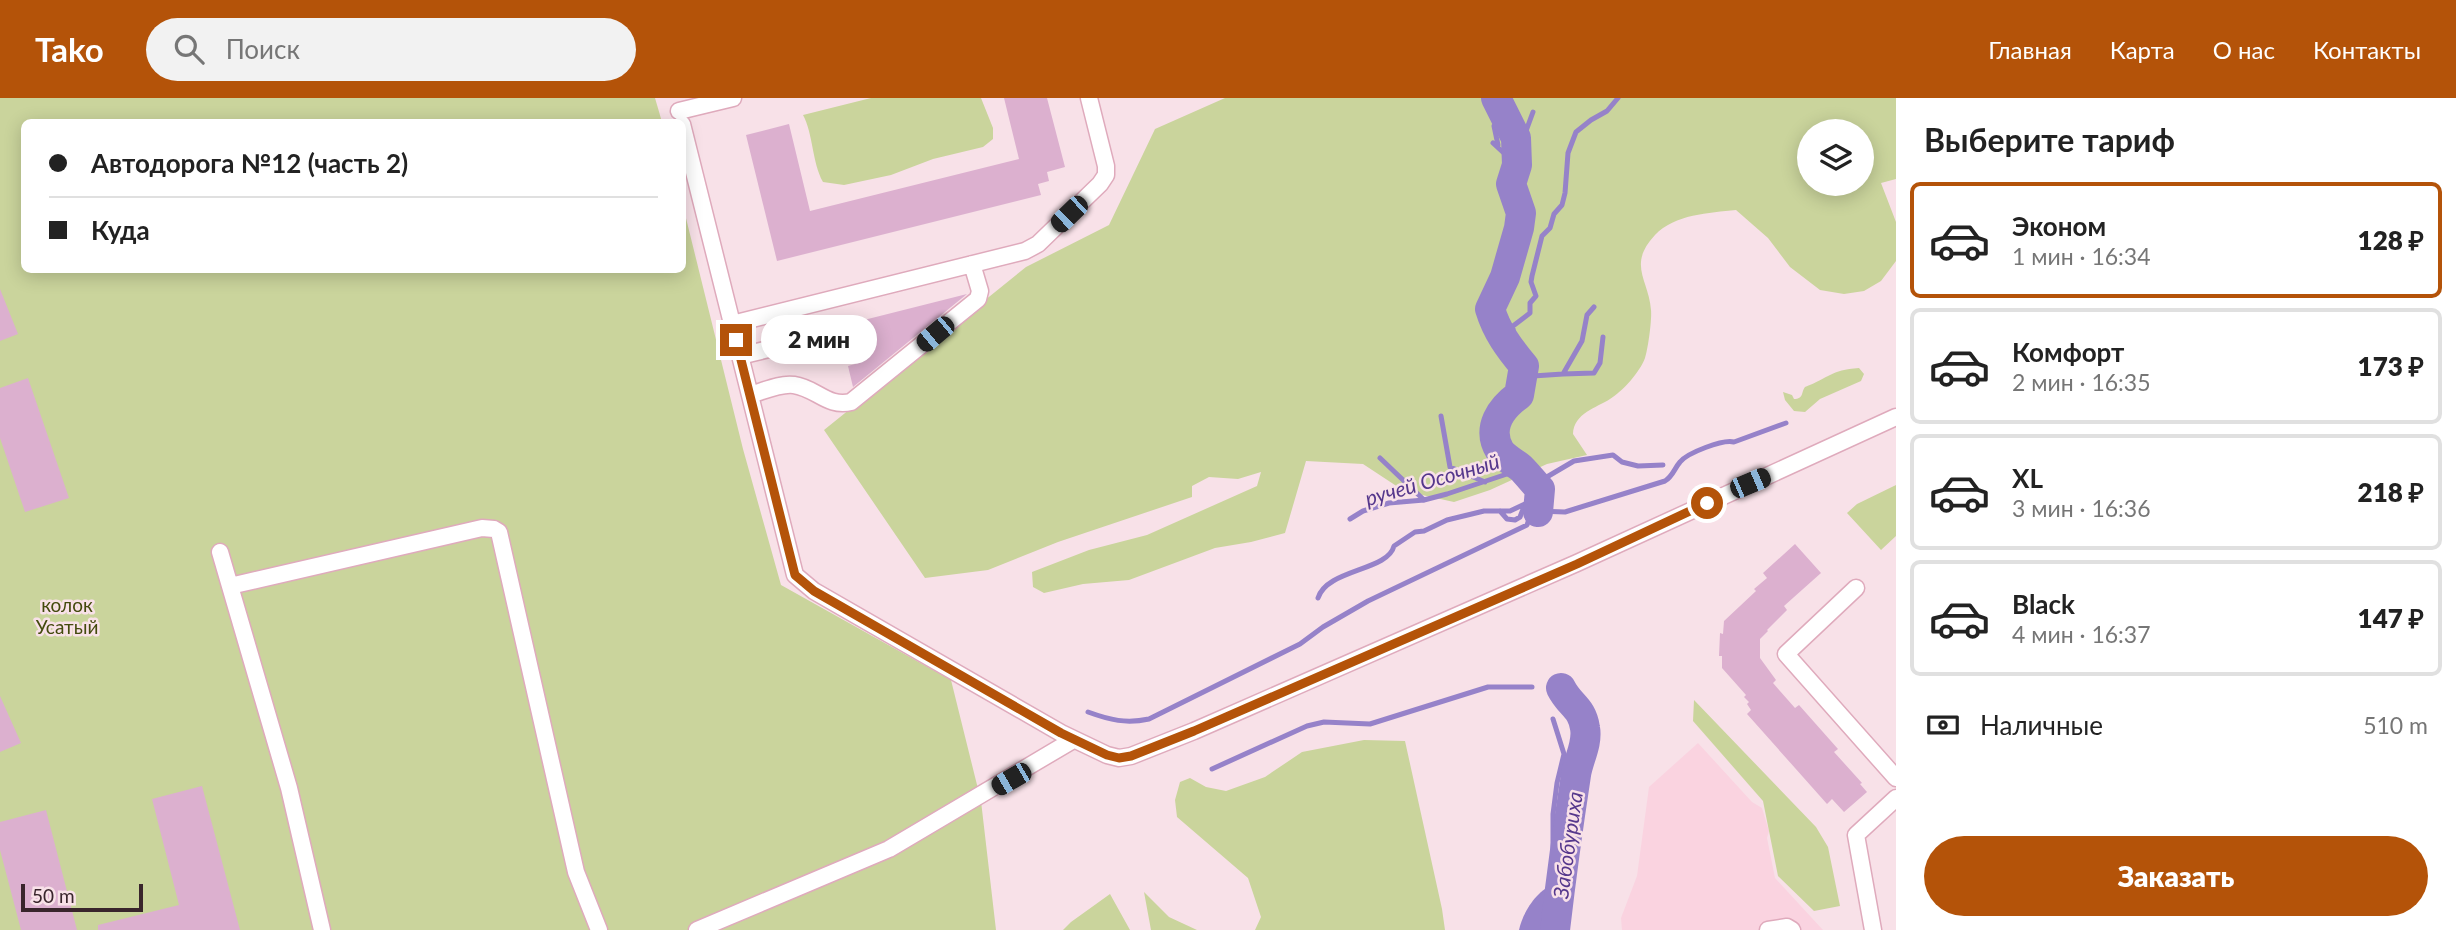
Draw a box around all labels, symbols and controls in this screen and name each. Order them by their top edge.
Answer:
search box [146,18,636,81]
text: Tako [35,29,104,69]
icon: search [170,30,208,68]
text: Поиск [226,33,300,65]
text: Главная [1988,35,2072,64]
text: Карта [2110,35,2175,64]
text: О нас [2213,35,2275,64]
text: Контакты [2313,35,2421,64]
map controls [1797,119,1874,196]
button: layers [1797,119,1874,196]
text: Выберите тариф [1924,120,2175,159]
text: Автодорога №12 (часть 2) [91,147,408,179]
car [1047,192,1092,236]
icon: car [1928,209,1991,272]
text: Эконом [2012,210,2106,242]
text: Куда [91,214,150,246]
text: 128 ₽ [2358,224,2424,256]
text: 1 мин · 16:34 [2012,242,2151,270]
car [913,312,958,356]
callout: 2 мин [760,316,876,364]
route end [720,324,752,356]
text: 2 мин [788,325,850,353]
icon: car [1928,335,1991,398]
text: Комфорт [2012,336,2124,368]
text: 173 ₽ [2358,350,2424,382]
text: 2 мин · 16:35 [2012,368,2151,396]
water label: ручей Осочный [1362,448,1502,510]
icon: car [1928,461,1991,524]
text: XL [2012,462,2043,494]
car [1727,465,1774,501]
text: 218 ₽ [2358,476,2424,508]
route start [1691,487,1723,519]
text: 3 мин · 16:36 [2012,494,2151,522]
icon: car [1928,587,1991,650]
text: Black [2012,588,2075,620]
park label: колок Усатый [36,593,98,638]
text: 147 ₽ [2358,602,2424,634]
text: 4 мин · 16:37 [2012,620,2151,648]
icon: cash [1924,706,1962,744]
text: Наличные [1980,709,2103,741]
text: 510 m [2363,711,2428,739]
car [988,759,1035,799]
water label: Забобуриха [1547,790,1587,901]
button: Заказать [1924,836,2428,916]
scale bar [21,881,144,913]
text: 50 m [32,884,75,907]

